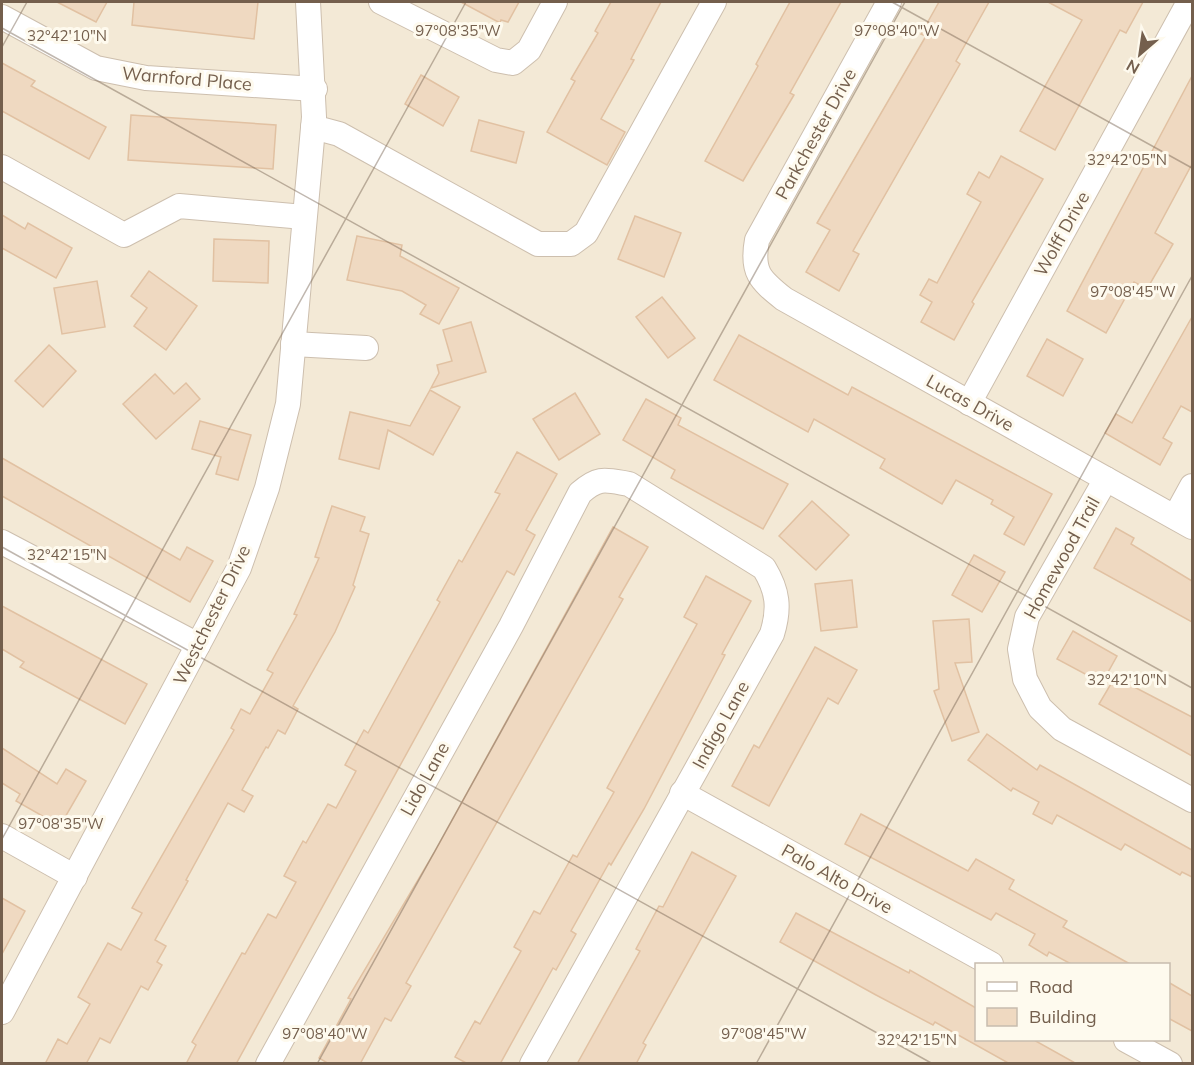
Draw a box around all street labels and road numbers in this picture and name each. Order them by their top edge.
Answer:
street label: Warnford Place [121,61,253,96]
street label: Parkchester Drive [770,64,861,203]
street label: Wolff Drive [1029,187,1094,280]
street label: Lucas Drive [922,369,1018,436]
street label: Homewood Trail [1018,493,1105,623]
street label: Westchester Drive [168,541,255,688]
street label: Indigo Lane [687,677,754,773]
street label: Lido Lane [395,738,454,820]
street label: Palo Alto Drive [778,839,897,919]

